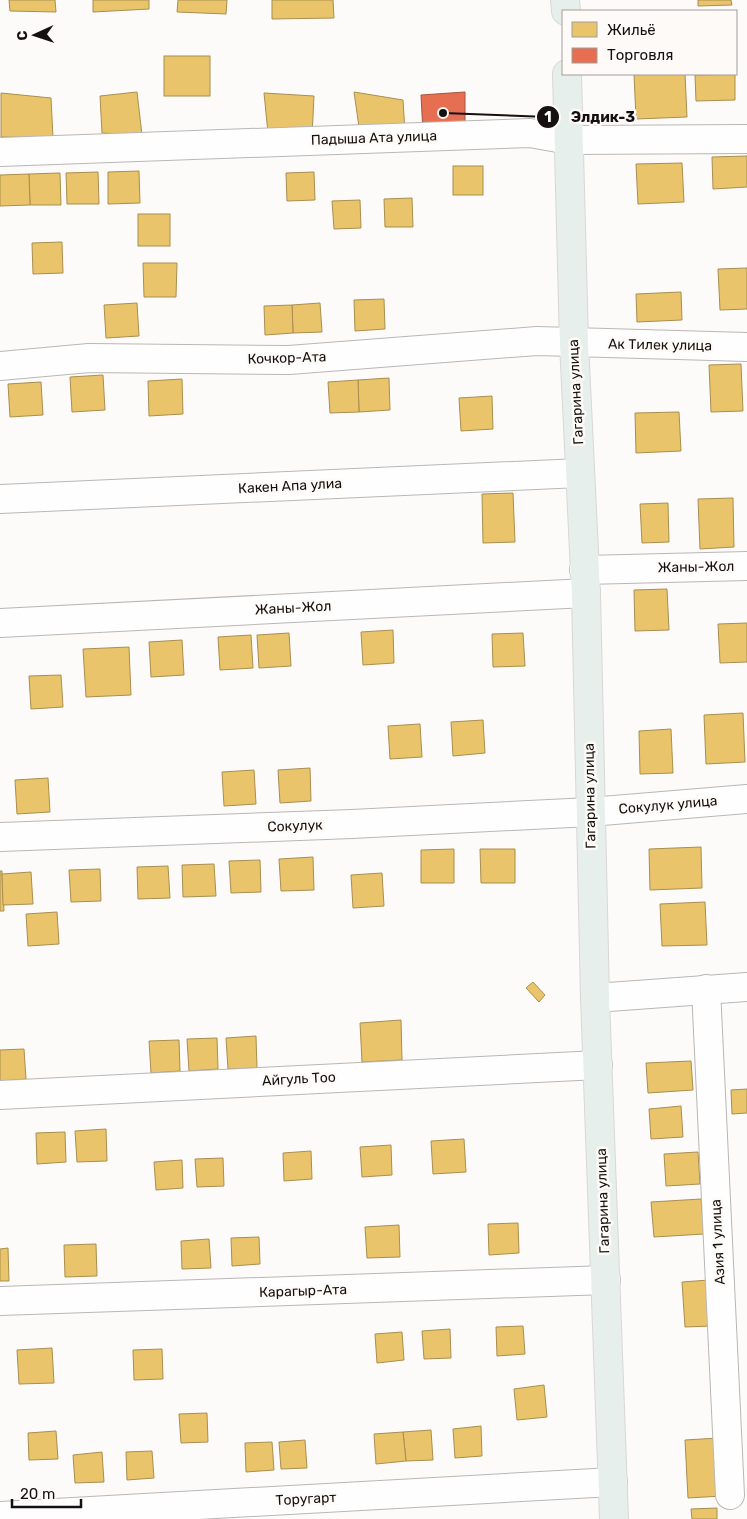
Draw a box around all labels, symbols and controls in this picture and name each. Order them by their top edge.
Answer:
north arrow [10,10,60,60]
legend [562,10,737,75]
text: Жильё [607,21,656,39]
text: С [14,30,31,41]
text: Торговля [607,46,673,64]
callout: Элдик-3 [536,102,645,132]
text: 1 [544,108,552,126]
text: Элдик-3 [571,108,635,126]
street label: Падыша Ата улица [311,127,437,149]
street label: Ак Тилек улица [608,336,712,354]
street label: Гагарина улица [565,339,587,445]
street label: Кочкор-Ата [247,348,327,368]
street label: Какен Апа улиа [238,475,342,497]
street label: Жаны-Жол [657,558,735,576]
street label: Жаны-Жол [254,598,332,618]
street label: Гагарина улица [581,743,599,849]
street label: Сокулук улица [618,792,718,818]
street label: Сокулук [267,817,323,835]
street label: Айгуль Тоо [262,1069,336,1089]
street label: Гагарина улица [593,1148,613,1254]
street label: Азия 1 улица [707,1199,729,1285]
street label: Карагыр-Ата [259,1281,347,1301]
scale bar [12,1476,81,1508]
text: 20 m [20,1485,55,1503]
street label: Торугарт [275,1489,337,1509]

